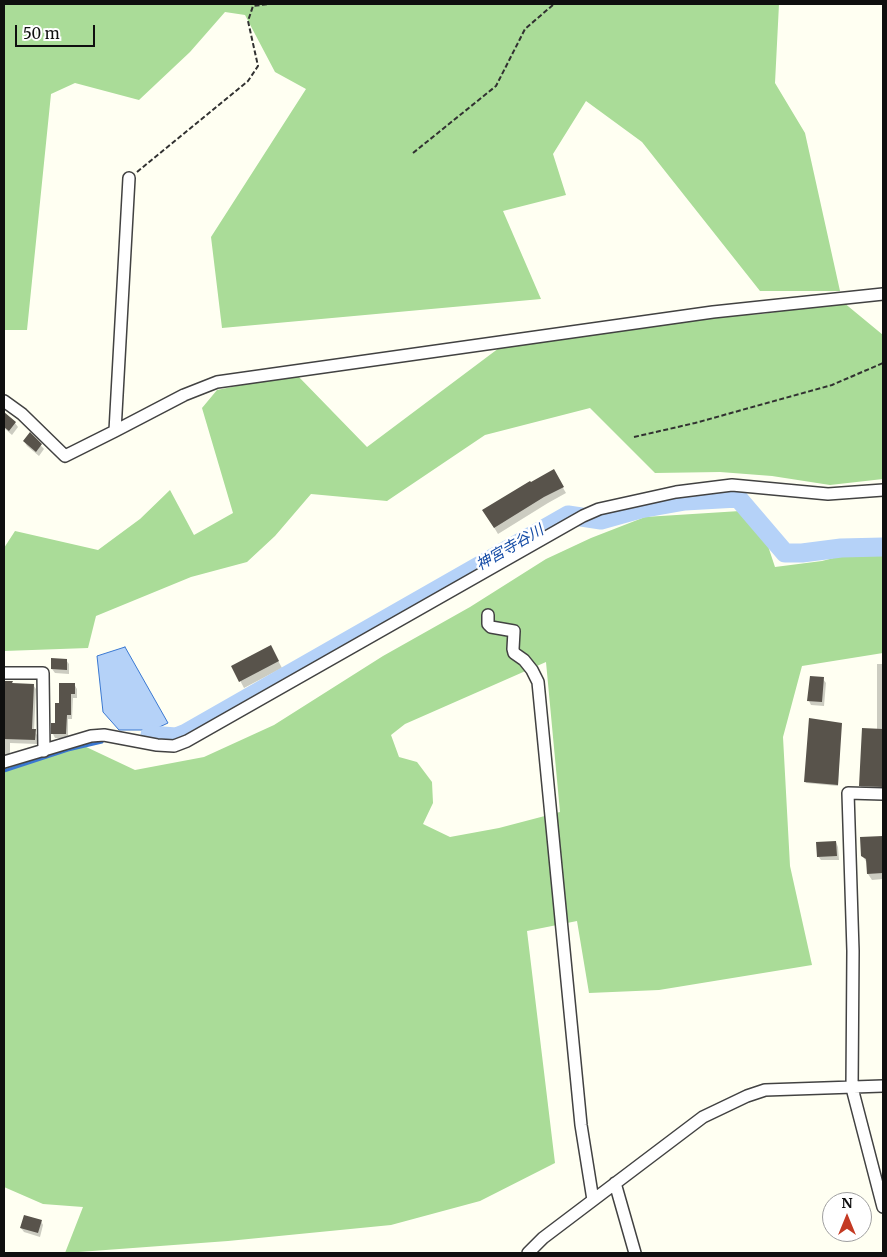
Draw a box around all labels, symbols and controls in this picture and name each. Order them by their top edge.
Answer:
scale bar [18,15,98,47]
text: 50 m [23,24,60,43]
water label: 神宮寺谷川 [473,521,547,575]
north arrow [822,1192,872,1242]
text: N [841,1194,853,1212]

